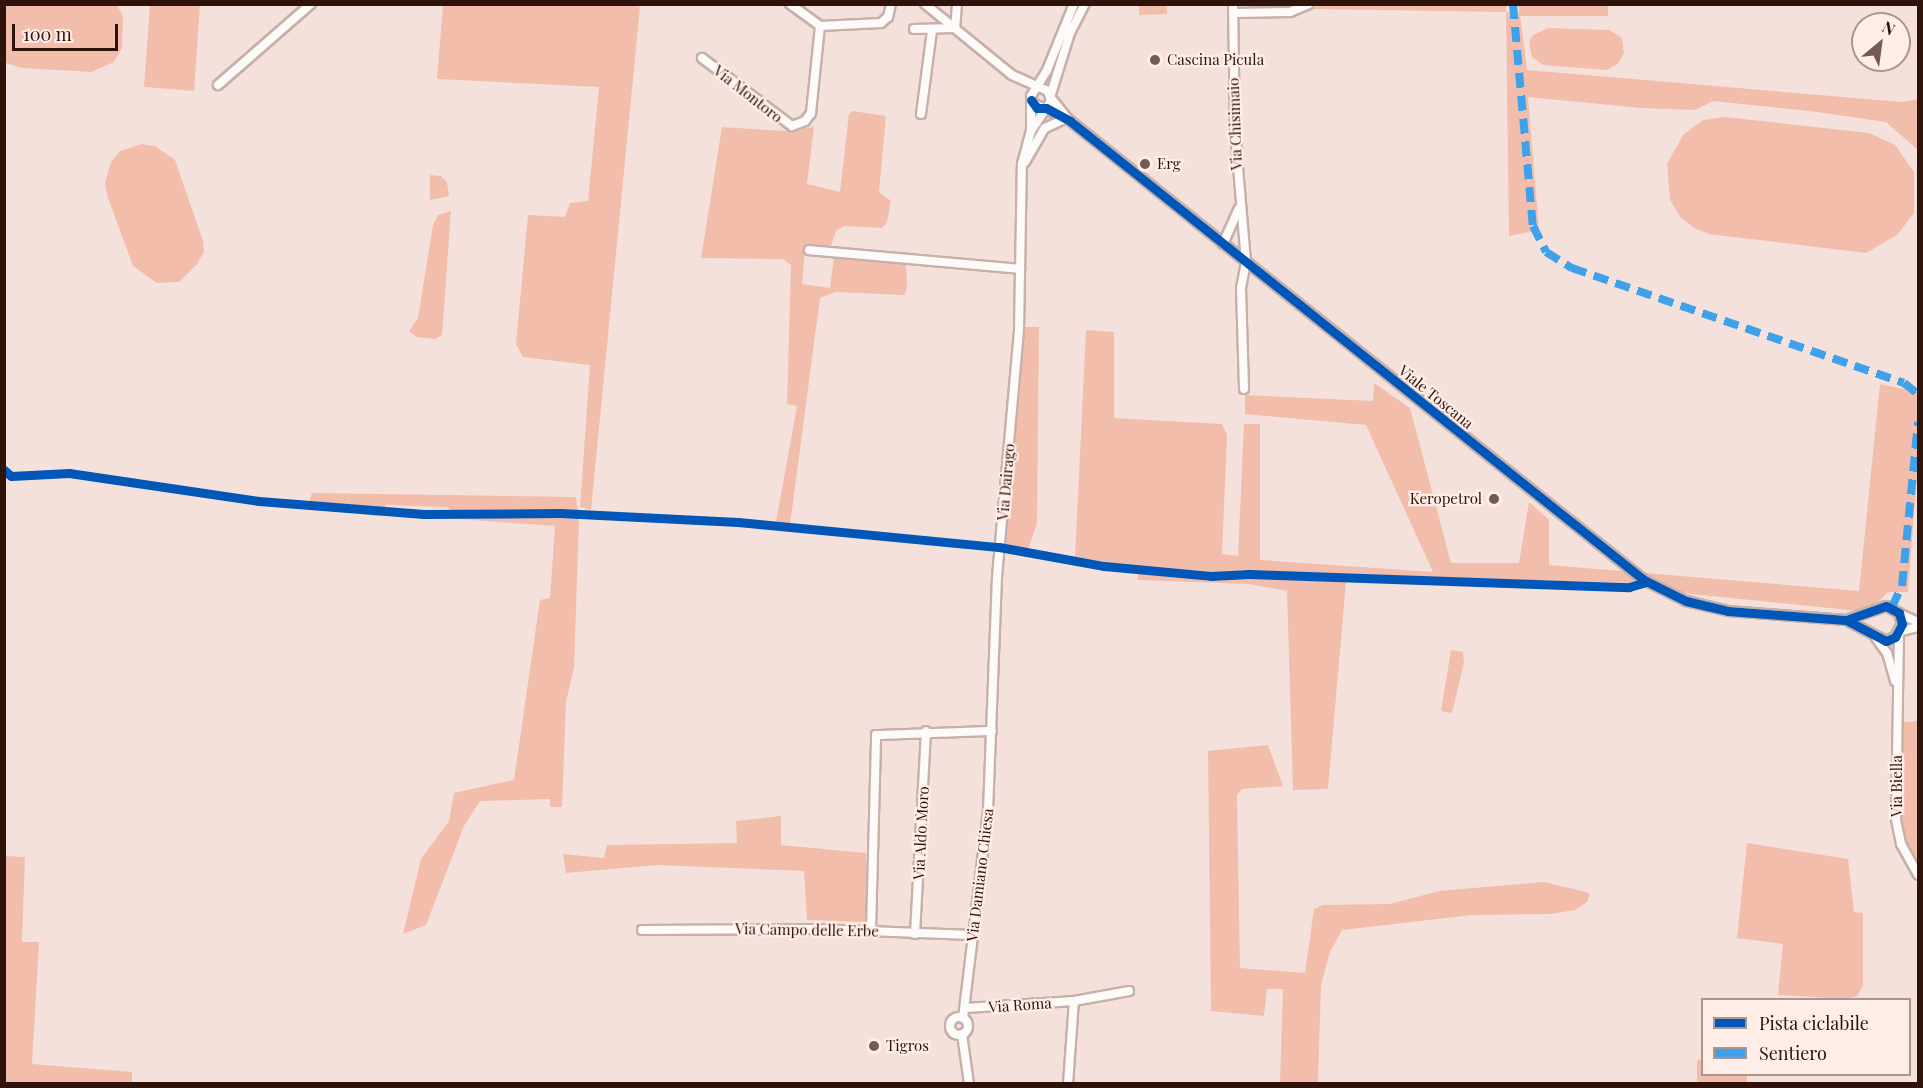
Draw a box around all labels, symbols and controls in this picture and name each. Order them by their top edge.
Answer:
scale bar [15,12,122,50]
north arrow [1851,12,1911,72]
text: N [1879,16,1899,40]
text: 100 m [23,22,72,46]
place label: Cascina Picula [1167,51,1264,69]
marker: Cascina Picula [1148,53,1162,67]
street label: Via Montoro [710,61,786,127]
street label: Via Chisimaio [1224,77,1246,171]
place label: Erg [1157,155,1181,173]
marker: Erg [1138,157,1152,171]
street label: Viale Toscana [1395,361,1477,433]
street label: Via Dairago [994,443,1018,521]
place label: Keropetrol [1410,490,1482,508]
marker: Keropetrol [1487,492,1501,506]
street label: Via Biella [1888,755,1906,817]
street label: Via Aldo Moro [910,785,932,881]
street label: Via Damiano Chiesa [963,807,997,943]
street label: Via Campo delle Erbe [735,920,879,940]
street label: Via Roma [988,994,1052,1016]
legend [1701,998,1911,1076]
text: Pista ciclabile [1759,1011,1869,1035]
place label: Tigros [886,1037,929,1055]
marker: Tigros [867,1039,881,1053]
text: Sentiero [1759,1041,1827,1065]

